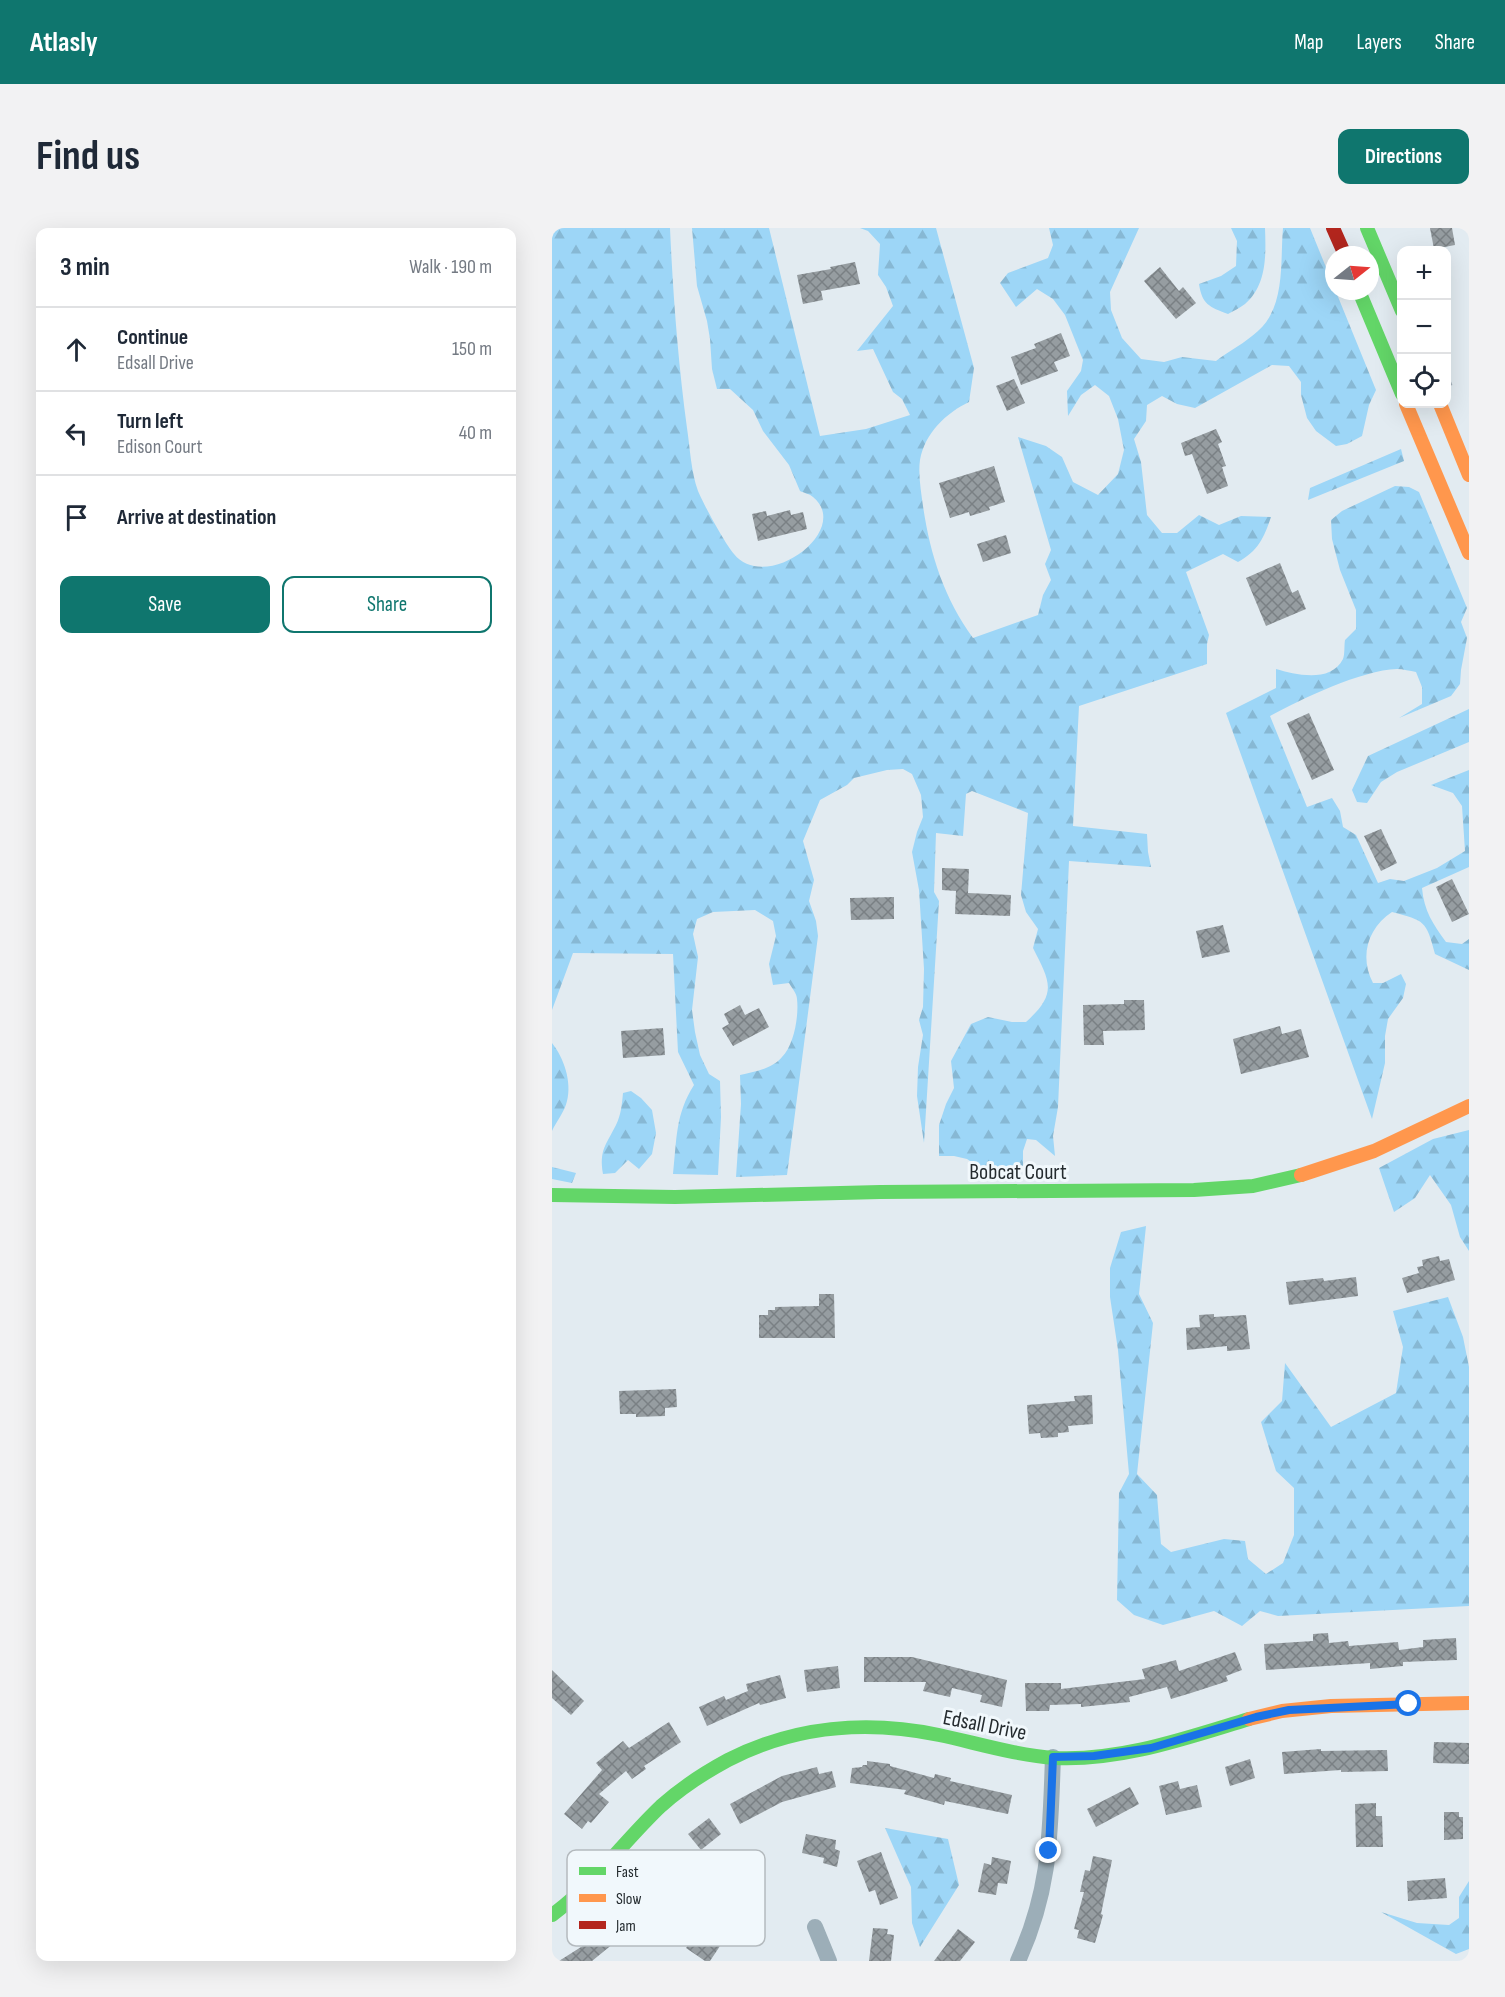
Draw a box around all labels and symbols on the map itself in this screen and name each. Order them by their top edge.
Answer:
north arrow [1325,246,1379,300]
street label: Bobcat Court [969,1159,1067,1186]
route start [1395,1690,1421,1716]
street label: Edsall Drive [941,1704,1029,1747]
route end [1035,1837,1061,1863]
legend [567,1850,765,1946]
text: Fast [616,1863,639,1882]
text: Slow [616,1890,641,1909]
text: Jam [615,1917,636,1936]

